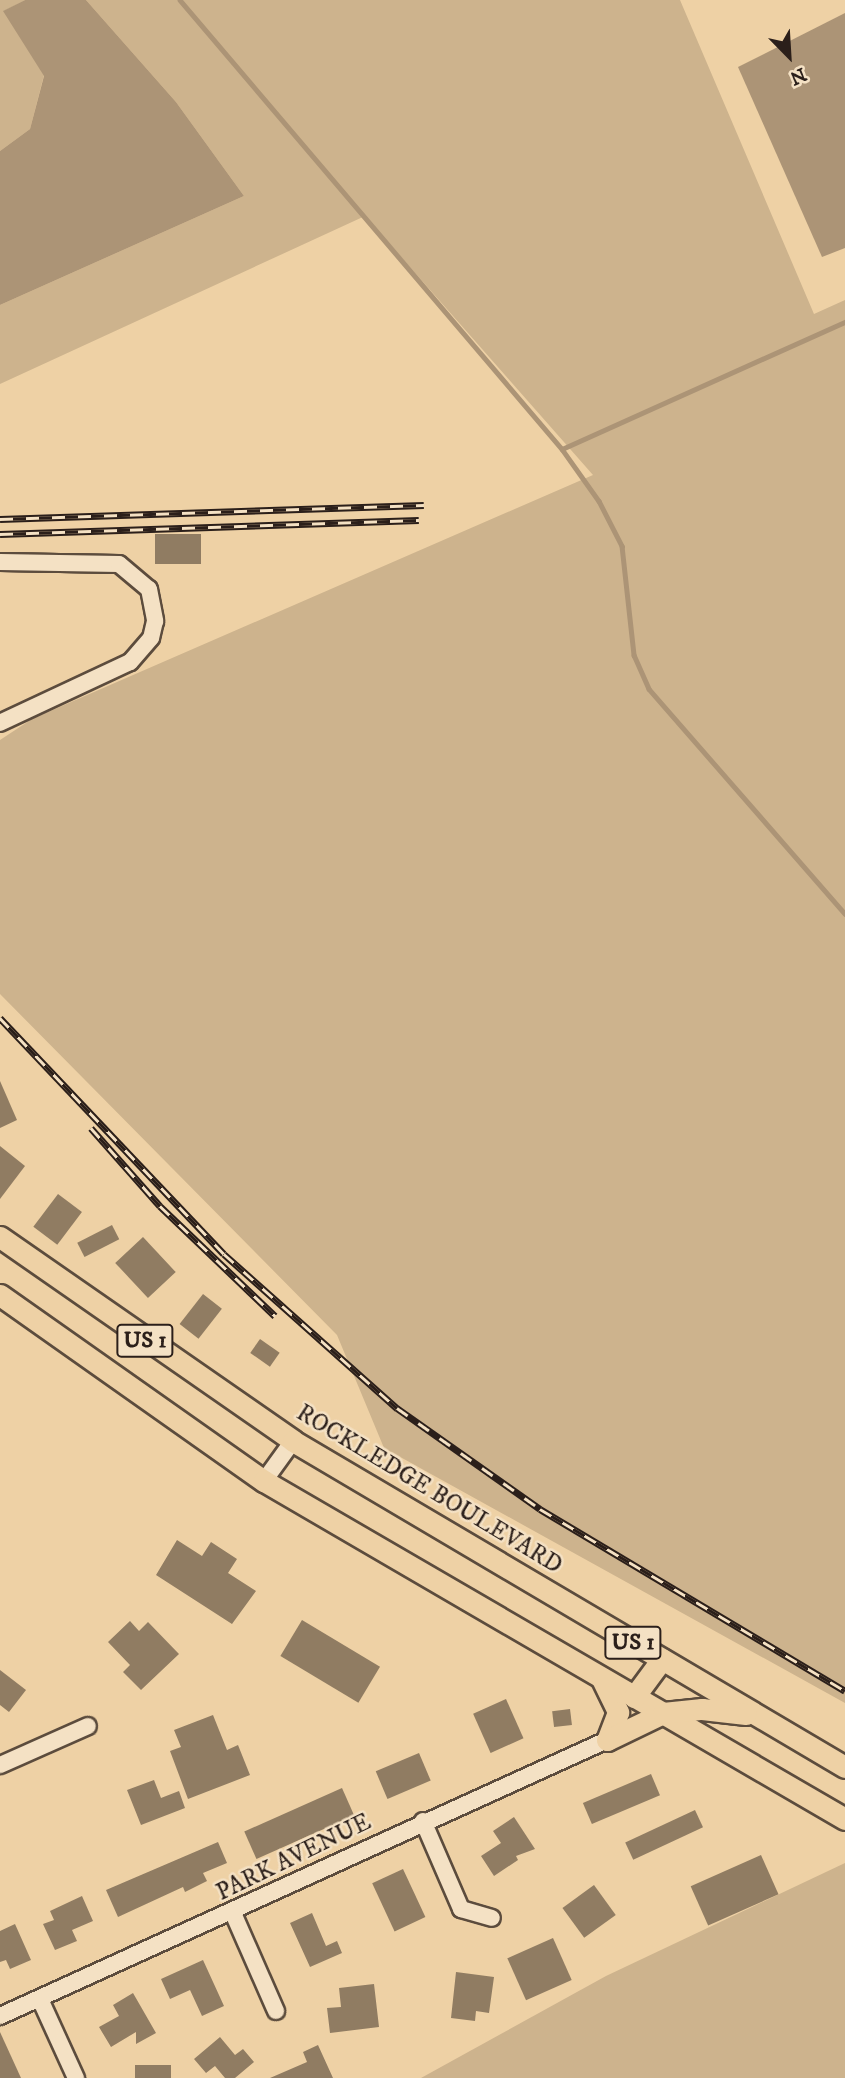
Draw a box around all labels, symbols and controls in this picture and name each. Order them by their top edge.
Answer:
north arrow [754,21,824,91]
text: N [786,62,810,89]
road number: US 1 [115,1322,175,1360]
street label: ROCKLEDGE BOULEVARD [291,1399,567,1581]
road number: US 1 [603,1624,663,1662]
street label: PARK AVENUE [212,1808,376,1908]

